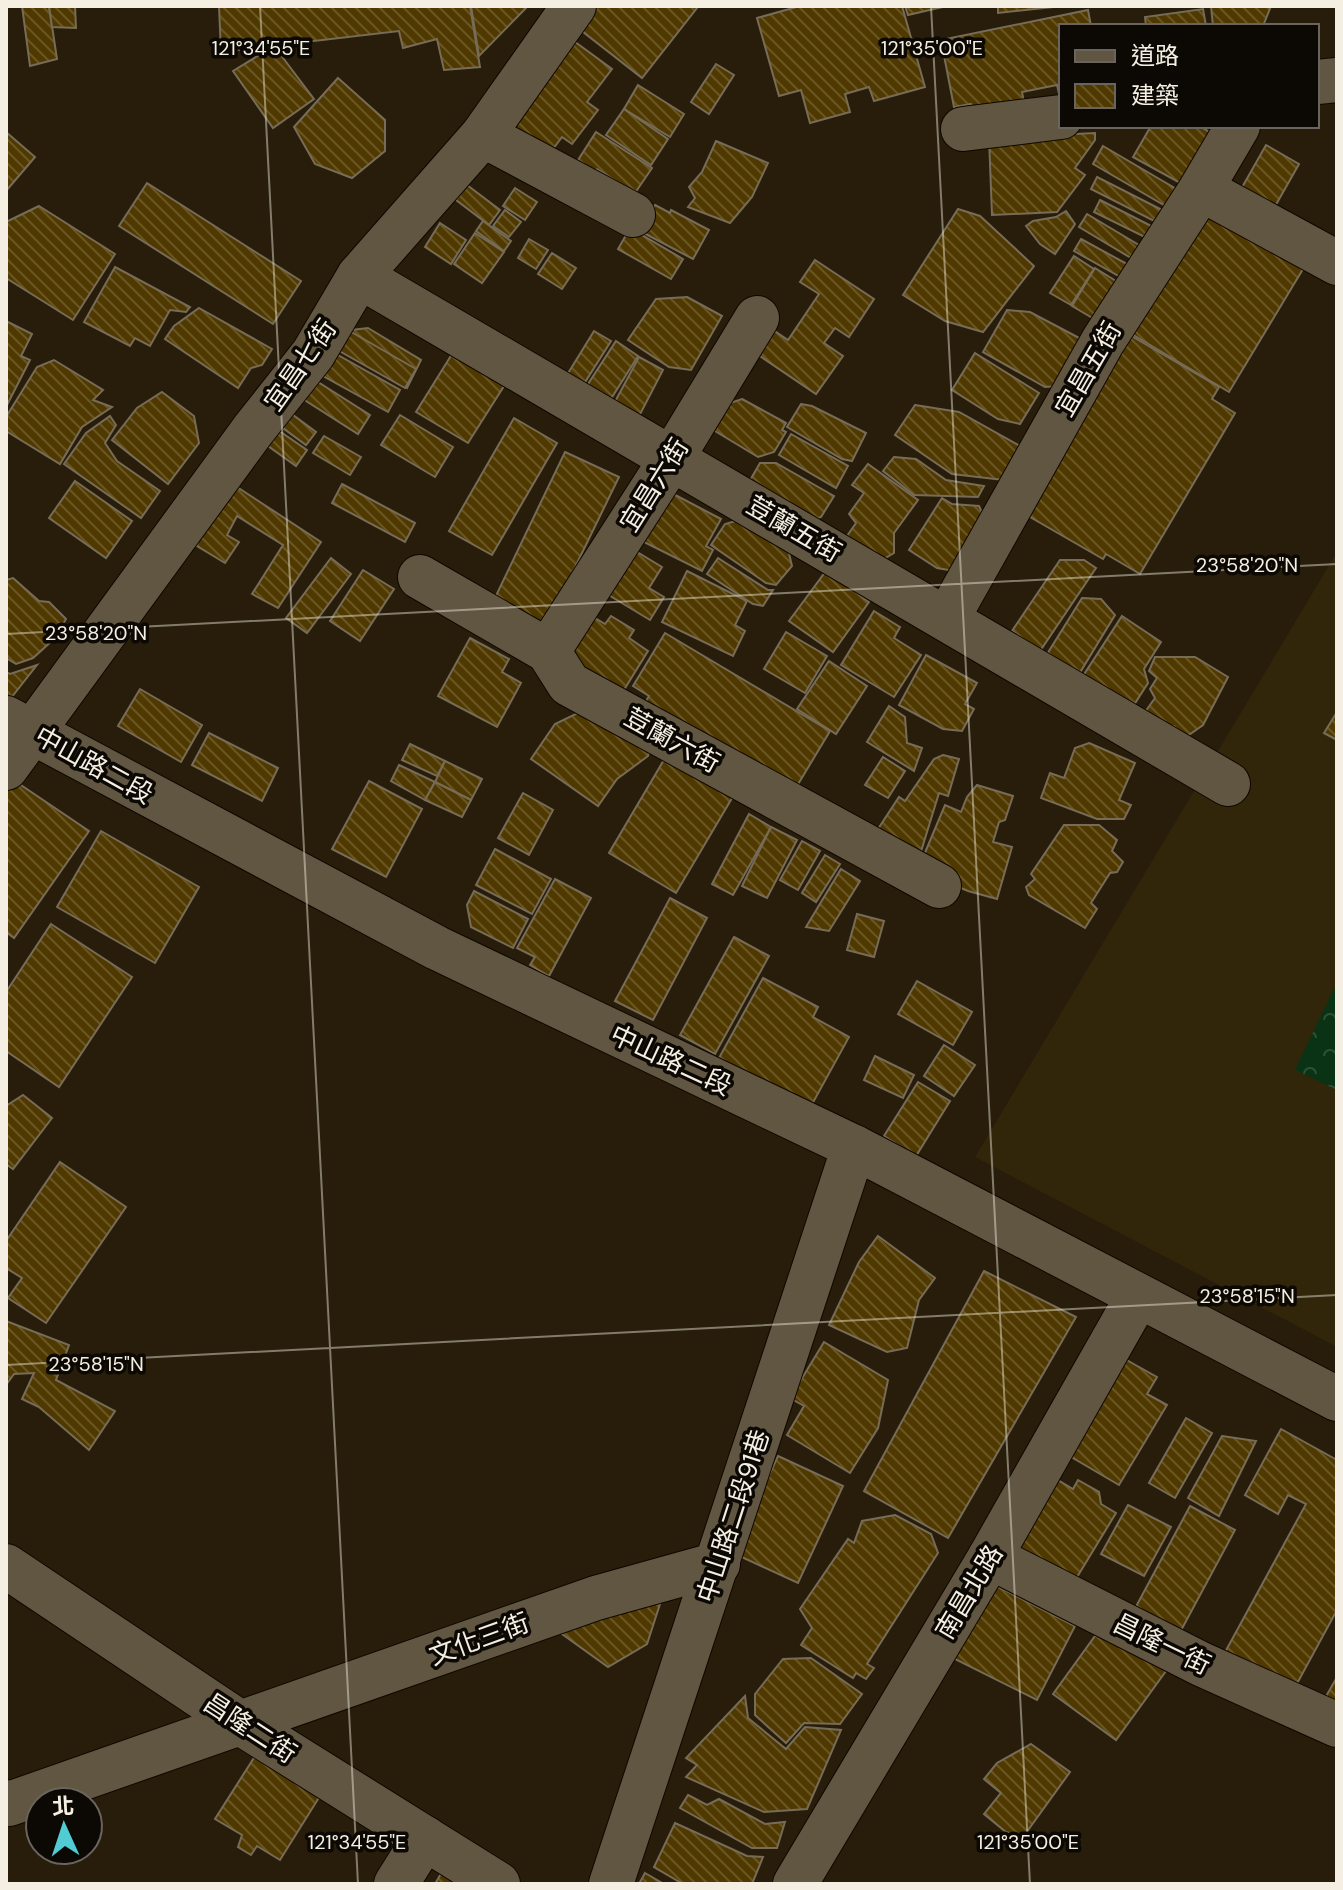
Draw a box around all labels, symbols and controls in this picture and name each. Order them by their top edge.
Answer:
legend [1059,24,1319,128]
text: 121°34'55"E [212,35,310,61]
text: 121°35'00"E [881,35,983,61]
text: 道路 [1131,40,1179,71]
text: 建築 [1131,80,1179,111]
street label: 宜昌七街 [256,313,344,417]
street label: 宜昌五街 [1047,315,1129,423]
street label: 宜昌六街 [612,432,696,538]
street label: 荳蘭五街 [740,488,848,570]
text: 23°58'20"N [1196,552,1298,578]
text: 23°58'20"N [45,620,147,646]
street label: 荳蘭六街 [618,700,726,780]
street label: 中山路二段 [29,719,159,811]
street label: 中山路二段 [605,1017,737,1103]
text: 23°58'15"N [1199,1283,1295,1309]
text: 23°58'15"N [48,1351,144,1377]
street label: 中山路二段91巷 [689,1425,777,1607]
street label: 南昌北路 [928,1539,1010,1645]
street label: 文化三街 [424,1605,534,1673]
street label: 昌隆一街 [1108,1606,1216,1682]
street label: 昌隆二街 [197,1685,303,1771]
north arrow [24,1786,104,1866]
text: 北 [51,1791,75,1822]
text: 121°34'55"E [308,1829,406,1855]
text: 121°35'00"E [977,1829,1079,1855]

